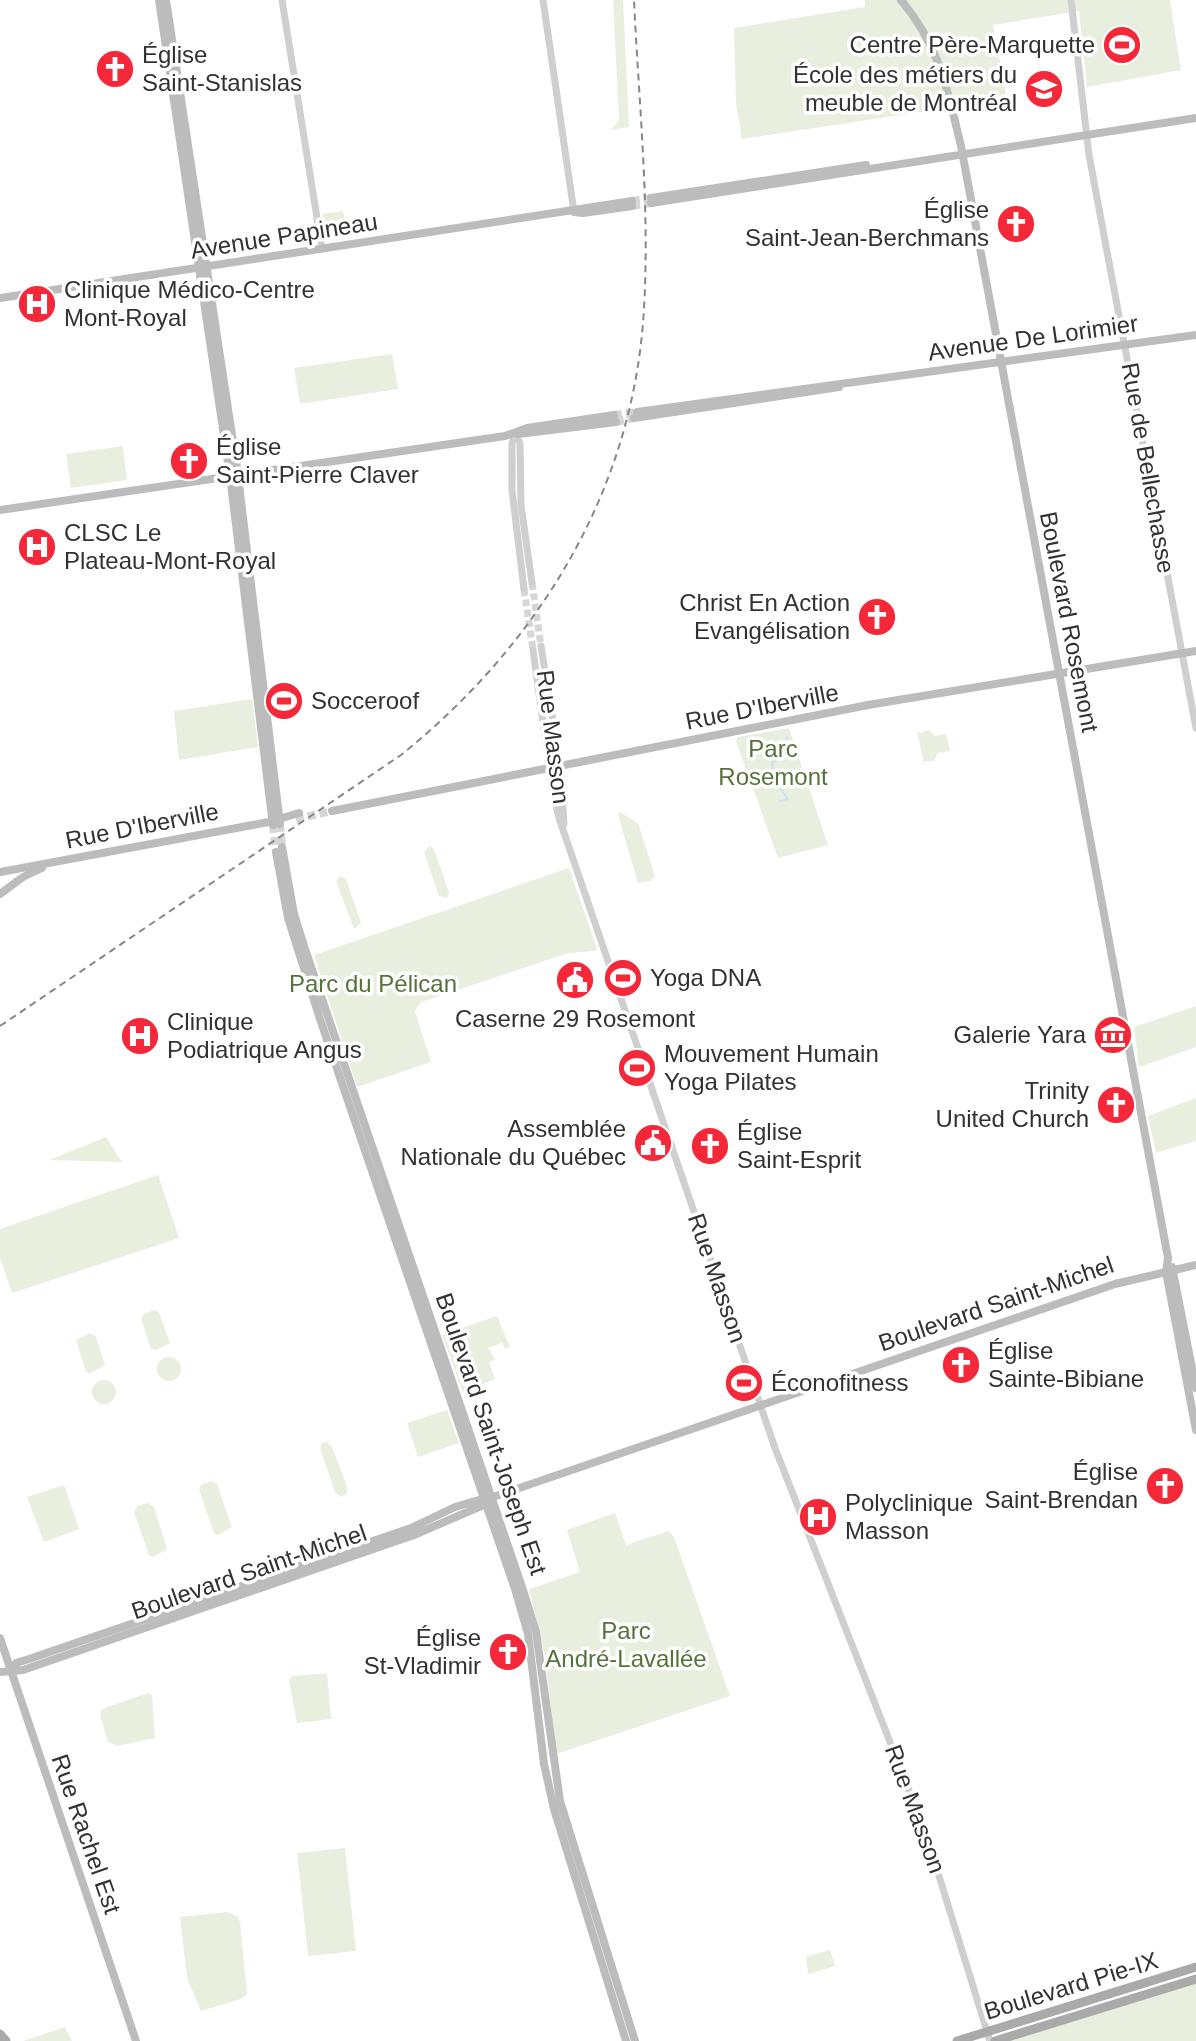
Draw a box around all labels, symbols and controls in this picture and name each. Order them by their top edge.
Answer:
sports icon: Centre Père-Marquette [1101,24,1143,66]
place label: Centre Père-Marquette [850,31,1095,58]
place label: Église Saint-Stanislas [142,41,302,96]
church icon: Église Saint-Stanislas [94,48,136,90]
place label: École des métiers du meuble de Montréal [793,61,1017,116]
school or university icon: École des métiers du meuble de Montréal [1023,68,1065,110]
place label: Église Saint-Jean-Berchmans [745,196,989,251]
church icon: Église Saint-Jean-Berchmans [995,203,1037,245]
street label: Avenue Papineau [188,207,379,264]
place label: Clinique Médico-Centre Mont-Royal [64,276,315,331]
hospital icon: Clinique Médico-Centre Mont-Royal [16,283,58,325]
street label: Avenue De Lorimier [926,309,1140,366]
street label: Rue de Bellechasse [1117,360,1180,575]
place label: Église Saint-Pierre Claver [216,433,419,488]
church icon: Église Saint-Pierre Claver [168,440,210,482]
street label: Boulevard Rosemont [1035,509,1104,735]
place label: CLSC Le Plateau-Mont-Royal [64,519,276,574]
hospital icon: CLSC Le Plateau-Mont-Royal [16,526,58,568]
place label: Christ En Action Evangélisation [679,589,850,644]
church icon: Christ En Action Evangélisation [856,596,898,638]
street label: Rue Masson [532,668,575,805]
street label: Rue D'Iberville [683,678,841,735]
sports icon: Socceroof [263,680,305,722]
place label: Socceroof [311,687,419,714]
park label: Parc Rosemont [718,735,828,790]
street label: Rue D'Iberville [63,797,221,854]
sports icon: Yoga DNA [602,957,644,999]
public building icon: Caserne 29 Rosemont [554,959,596,1001]
place label: Yoga DNA [650,964,761,991]
park label: Parc du Pélican [289,970,457,997]
place label: Caserne 29 Rosemont [455,1005,695,1032]
place label: Clinique Podiatrique Angus [167,1008,362,1063]
museum icon: Galerie Yara [1092,1014,1134,1056]
hospital icon: Clinique Podiatrique Angus [119,1015,161,1057]
place label: Galerie Yara [953,1021,1087,1048]
place label: Mouvement Humain Yoga Pilates [664,1040,879,1095]
sports icon: Mouvement Humain Yoga Pilates [616,1047,658,1089]
place label: Trinity United Church [936,1077,1089,1132]
church icon: Trinity United Church [1095,1084,1137,1126]
place label: Assemblée Nationale du Québec [401,1115,626,1170]
place label: Église Saint-Esprit [737,1118,861,1173]
public building icon: Assemblée Nationale du Québec [632,1122,674,1164]
church icon: Église Saint-Esprit [689,1125,731,1167]
street label: Rue Masson [683,1210,752,1346]
street label: Boulevard Saint-Michel [875,1251,1117,1356]
street label: Boulevard Saint-Joseph Est [430,1289,553,1579]
place label: Église Sainte-Bibiane [988,1337,1144,1392]
church icon: Église Sainte-Bibiane [940,1344,982,1386]
sports icon: Éconofitness [723,1362,765,1404]
place label: Éconofitness [771,1369,908,1396]
place label: Église Saint-Brendan [985,1458,1138,1513]
church icon: Église Saint-Brendan [1144,1465,1186,1507]
place label: Polyclinique Masson [845,1489,973,1544]
hospital icon: Polyclinique Masson [797,1496,839,1538]
street label: Boulevard Saint-Michel [128,1519,370,1624]
park label: Parc André-Lavallée [545,1617,707,1672]
place label: Église St-Vladimir [364,1624,481,1679]
church icon: Église St-Vladimir [487,1631,529,1673]
street label: Rue Masson [880,1741,951,1877]
street label: Rue Rachel Est [47,1751,126,1917]
street label: Boulevard Pie-IX [981,1946,1161,2025]

